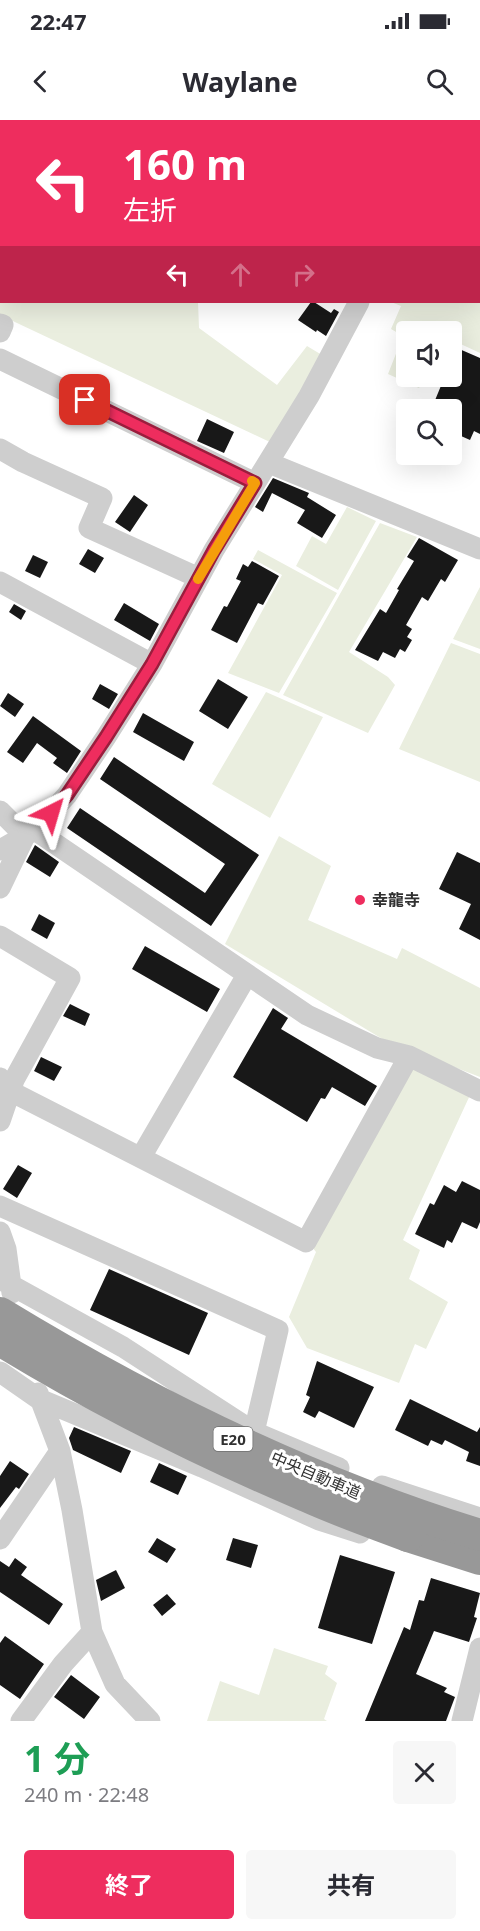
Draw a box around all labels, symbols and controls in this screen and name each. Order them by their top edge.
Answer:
text: 22:47 [30,6,87,36]
text: Waylane [182,63,298,100]
icon: back [24,65,57,98]
icon: search [423,65,456,98]
text: 160 m [123,135,247,192]
icon: left [24,144,102,222]
text: 左折 [123,191,177,228]
icon: left [161,258,194,291]
icon: ahead [224,258,257,291]
icon: right [287,258,320,291]
map controls [396,321,462,465]
button: sound [396,321,462,387]
pin [59,374,110,425]
icon: arrive [68,383,101,416]
button: search [396,399,462,465]
position arrow [19,781,83,845]
place label: 幸龍寺 [372,889,420,911]
marker: 幸龍寺 [353,893,367,907]
road number: E20 [214,1427,252,1451]
street label: 中央自動車道 [268,1446,364,1504]
text: 1 分 [24,1734,90,1783]
button: close [393,1741,456,1804]
text: 240 m · 22:48 [24,1781,149,1808]
button: 終了 [24,1850,234,1919]
button: 共有 [246,1850,456,1919]

